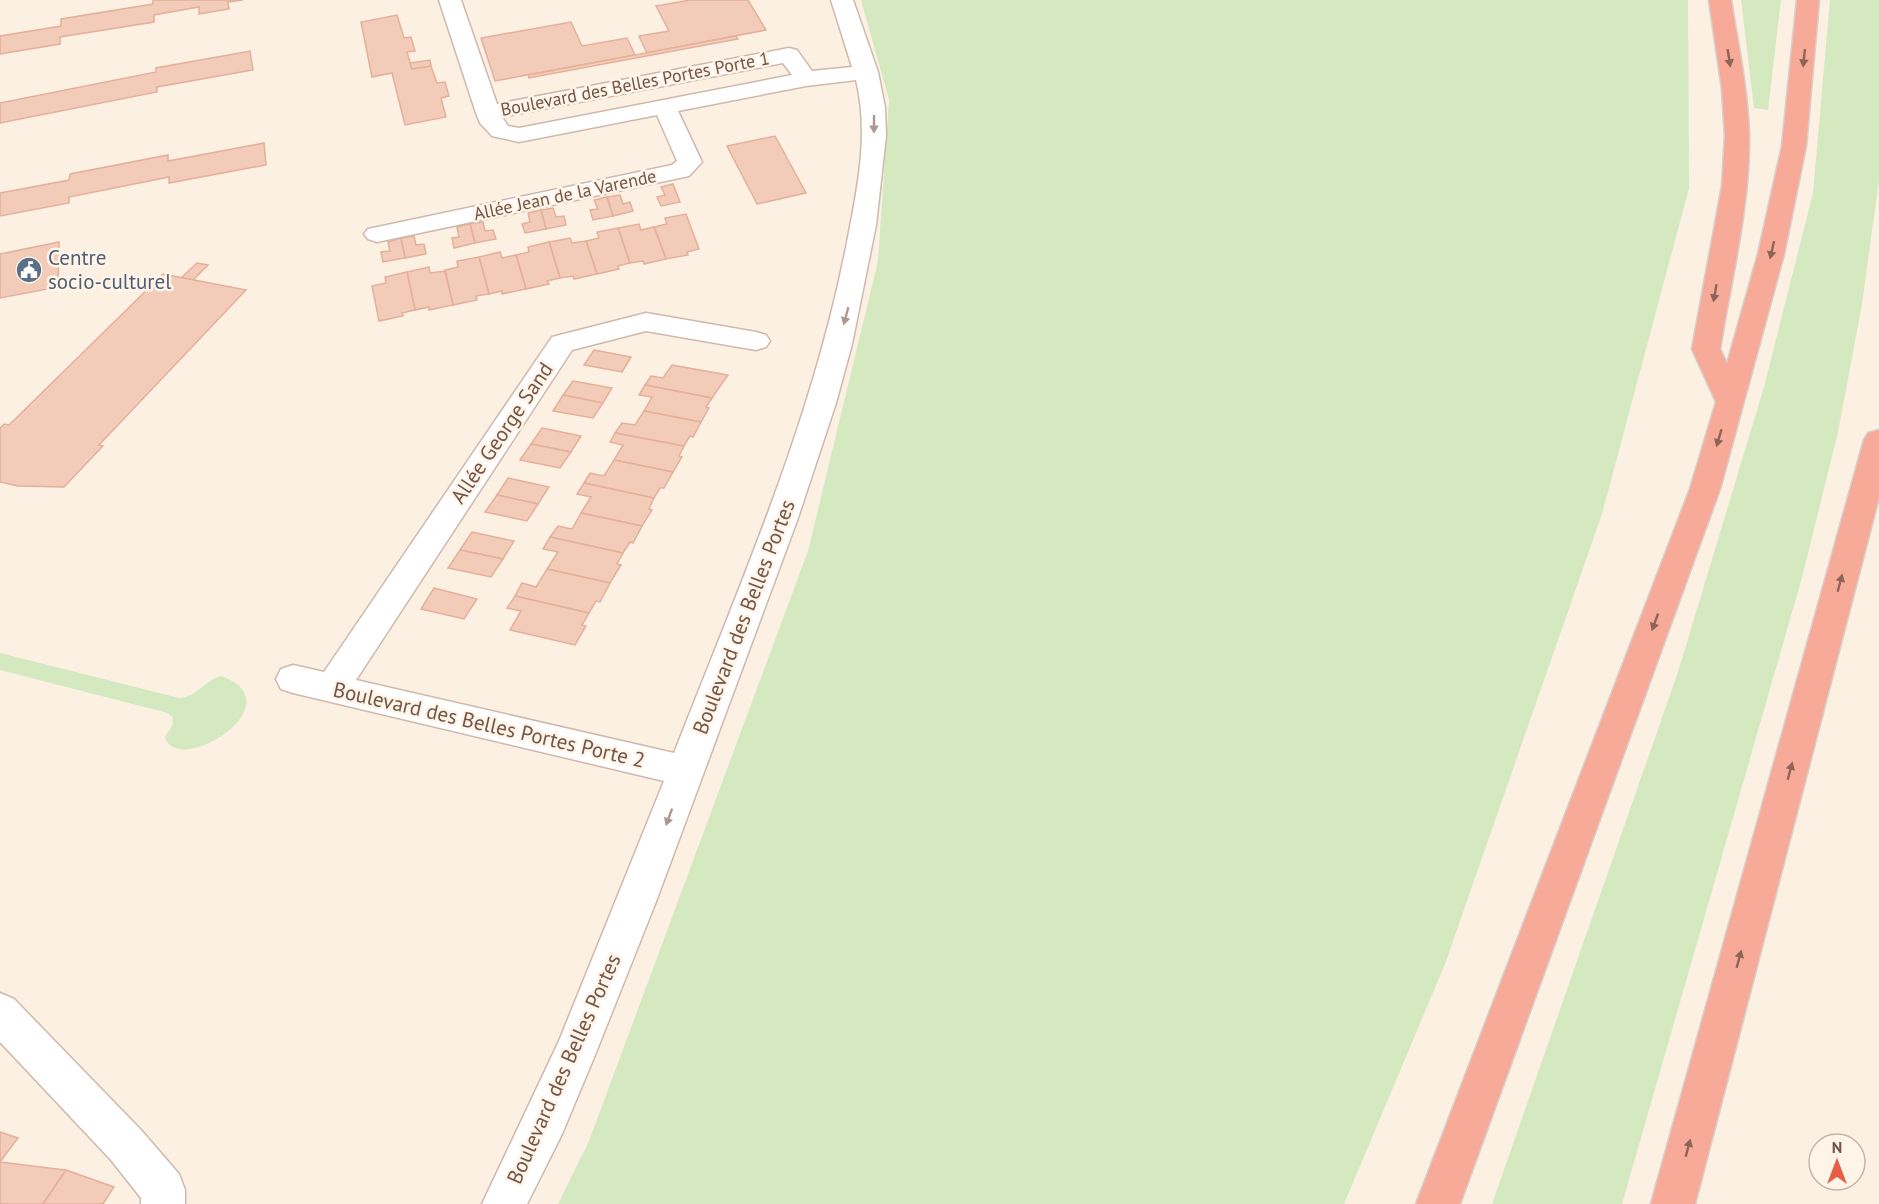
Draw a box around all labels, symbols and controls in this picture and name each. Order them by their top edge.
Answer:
street label: Boulevard des Belles Portes Porte 1 [498,46,771,121]
one-way arrow [1725,48,1734,67]
one-way arrow [1799,49,1809,68]
one-way arrow [869,114,879,133]
street label: Allée Jean de la Varende [471,164,658,225]
one-way arrow [1766,241,1776,260]
place label: Centre socio-culturel [48,244,171,295]
public building icon: Centre socio-culturel [14,255,44,285]
one-way arrow [1711,283,1720,302]
one-way arrow [841,307,850,325]
street label: Allée George Sand [444,357,559,509]
one-way arrow [1714,429,1723,447]
street label: Boulevard des Belles Portes [686,496,801,738]
one-way arrow [1836,574,1846,592]
one-way arrow [1650,613,1659,631]
street label: Boulevard des Belles Portes Porte 2 [331,675,648,774]
one-way arrow [1785,762,1795,780]
one-way arrow [664,808,674,826]
street label: Boulevard des Belles Portes [501,950,626,1188]
one-way arrow [1735,950,1744,968]
north arrow [1807,1132,1867,1192]
text: N [1832,1137,1842,1157]
one-way arrow [1684,1138,1693,1156]

